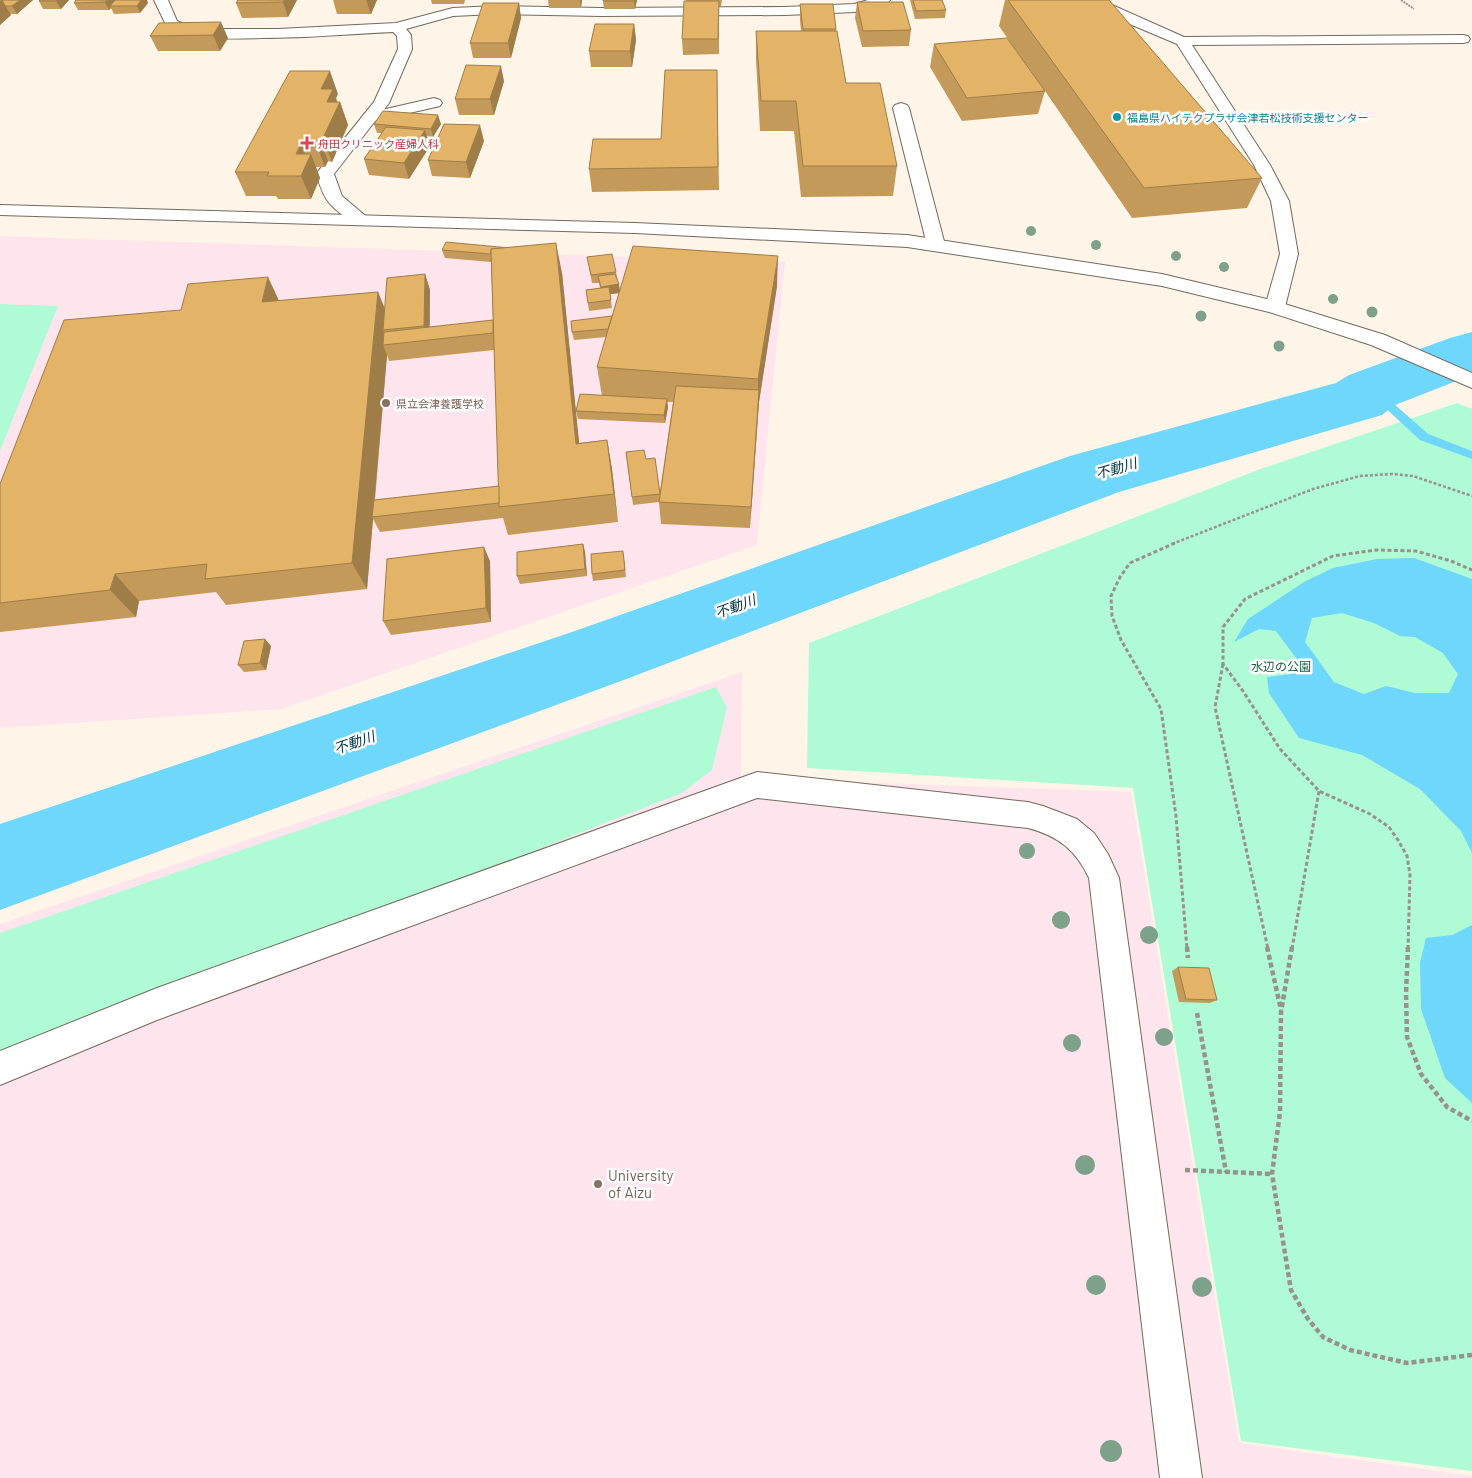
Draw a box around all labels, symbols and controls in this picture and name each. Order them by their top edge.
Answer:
marker: 福島県ハイテクプラザ会津若松技術支援センター [1111,111,1123,123]
place label: 福島県ハイテクプラザ会津若松技術支援センター [1127,111,1369,124]
marker: 舟田クリニック産婦人科 [300,136,314,150]
place label: 舟田クリニック産婦人科 [318,137,439,150]
marker: 県立会津養護学校 [380,397,392,409]
place label: 県立会津養護学校 [396,397,484,410]
water label: 不動川 [1093,453,1140,482]
water label: 不動川 [712,590,760,621]
park label: 水辺の公園 [1251,659,1311,673]
water label: 不動川 [331,726,379,757]
place label: University of Aizu [608,1166,673,1201]
marker: University of Aizu [592,1178,604,1190]

